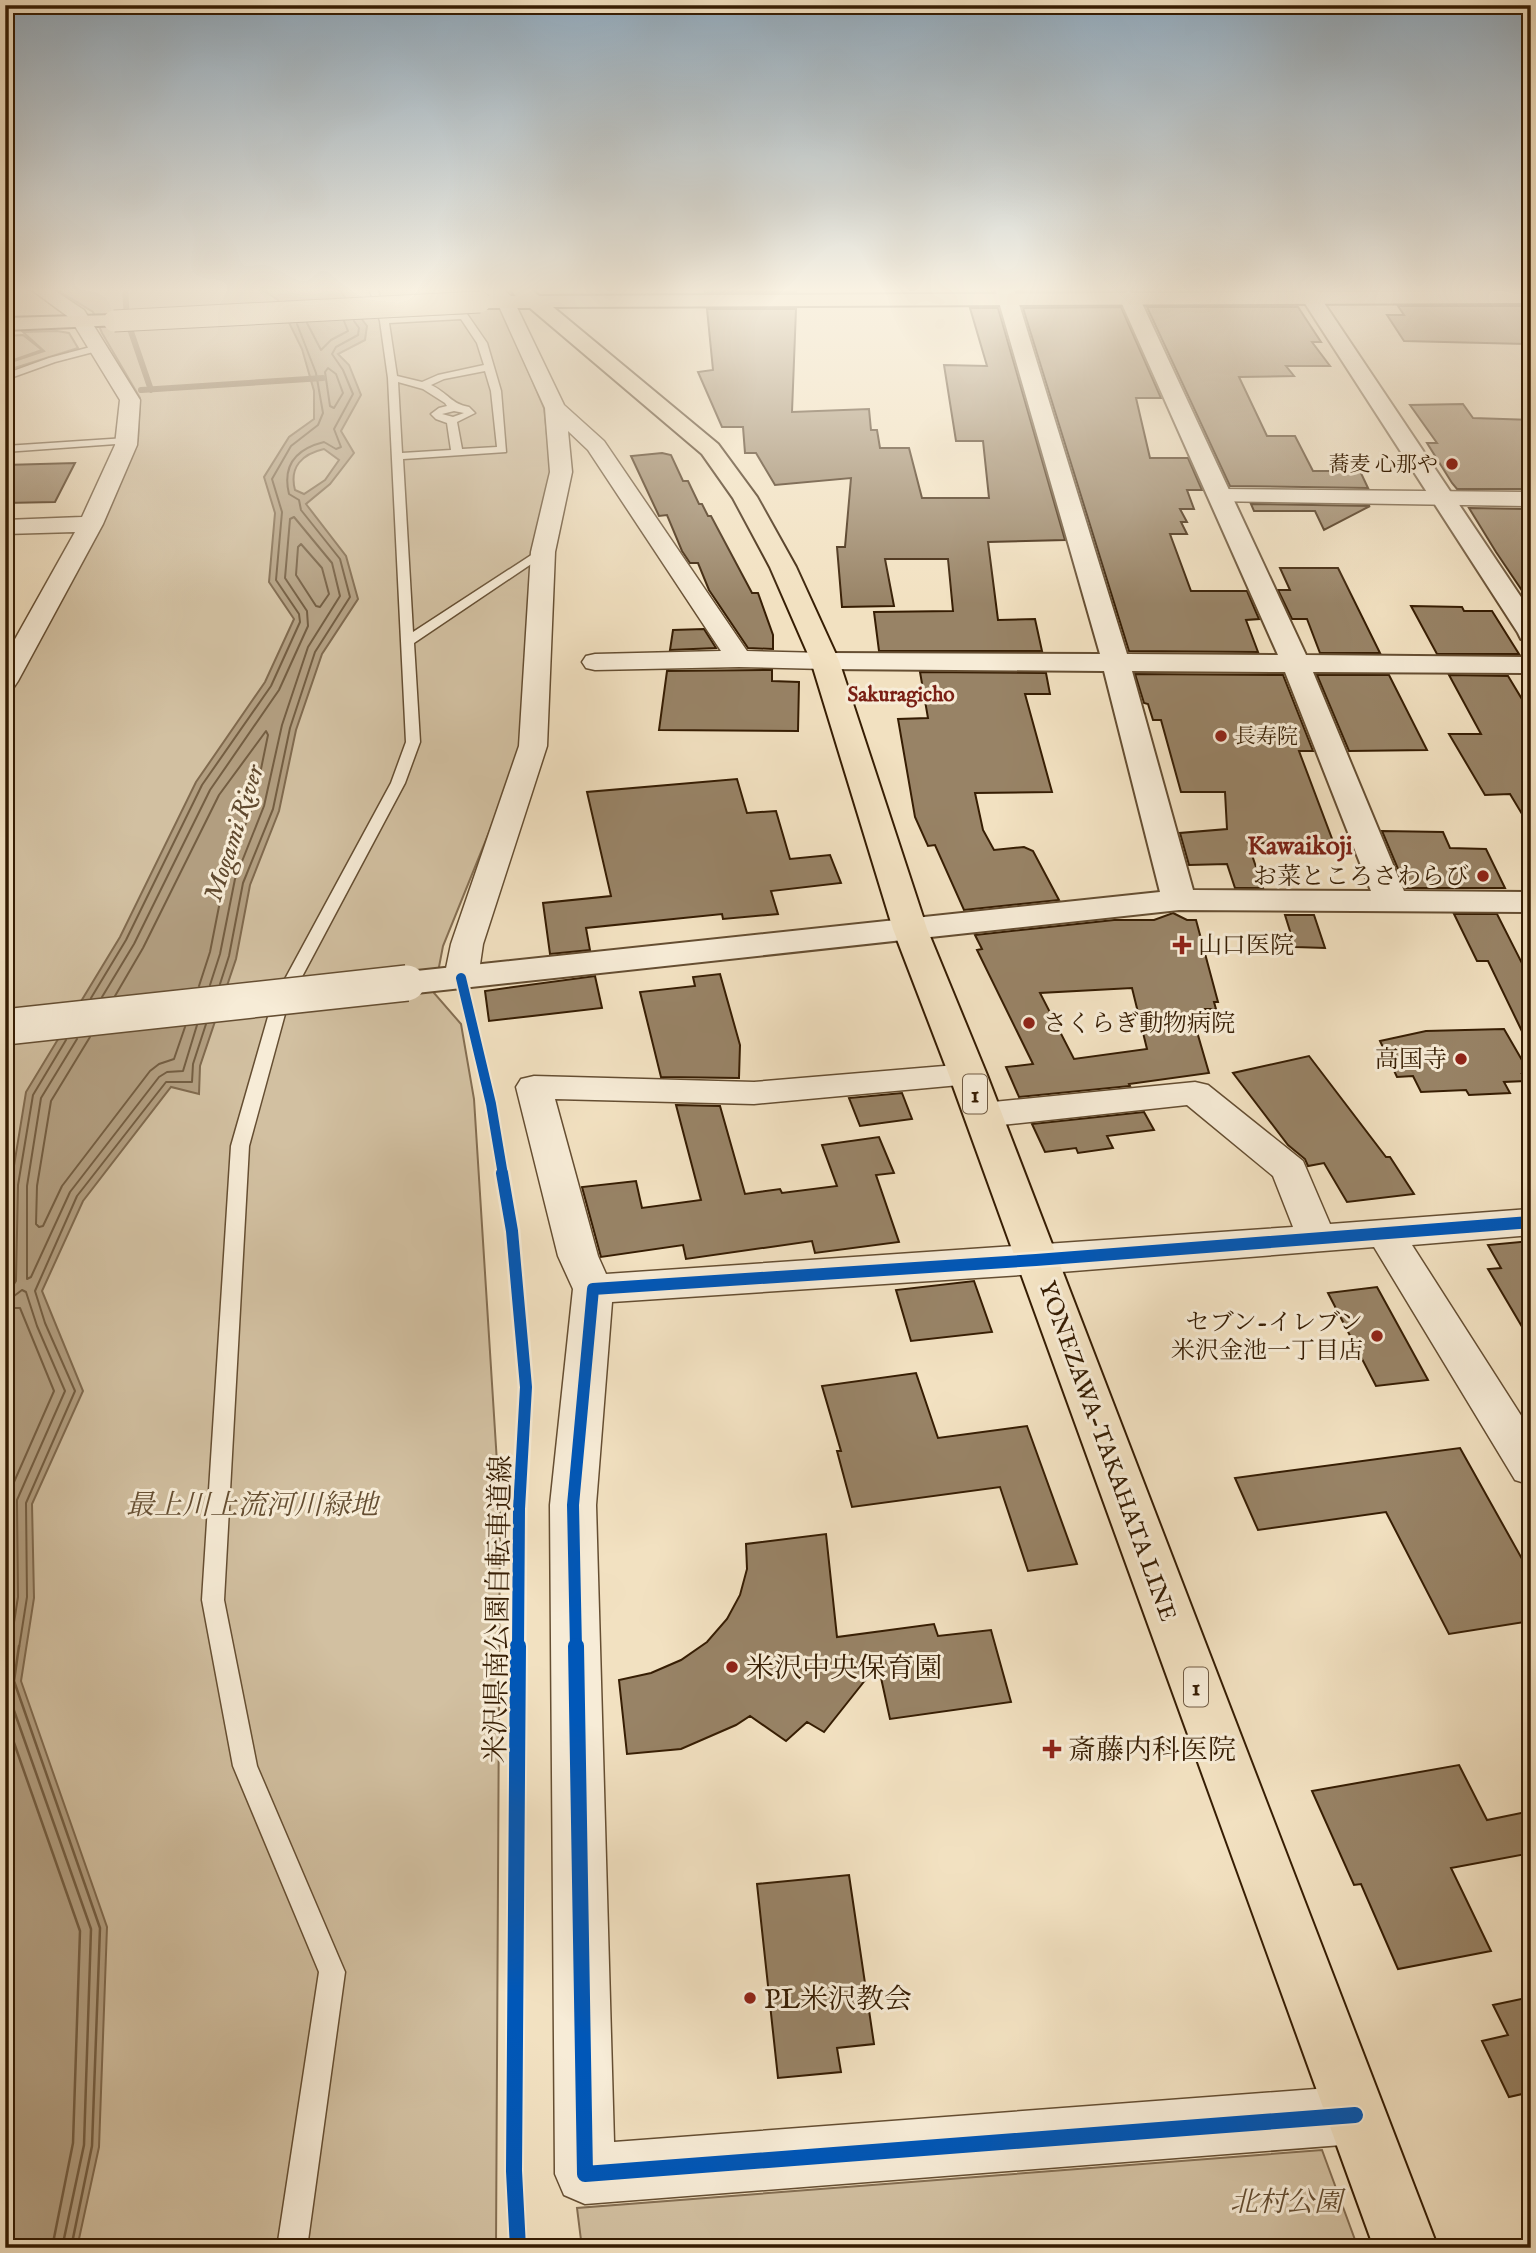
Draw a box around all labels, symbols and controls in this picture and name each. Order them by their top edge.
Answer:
place label: 蕎麦 心那や [1328,452,1438,479]
marker: 蕎麦 心那や [1444,456,1460,472]
district label: Sakuragicho [847,682,955,709]
place label: 長寿院 [1235,724,1298,751]
marker: 長寿院 [1213,728,1229,744]
water label: Mogami River [197,760,273,906]
district label: Kawaikoji [1247,830,1353,863]
place label: お菜ところさわらび [1253,862,1469,893]
marker: お菜ところさわらび [1475,868,1491,884]
place label: 山口医院 [1198,931,1294,962]
marker: 山口医院 [1172,935,1192,955]
place label: さくらぎ動物病院 [1043,1009,1235,1040]
marker: さくらぎ動物病院 [1021,1015,1037,1031]
place label: 高国寺 [1375,1045,1447,1076]
marker: 高国寺 [1453,1051,1469,1067]
road number: 1 [963,1074,987,1114]
street label: YONEZAWA-TAKAHATA LINE [1030,1277,1183,1626]
place label: セブン-イレブン 米沢金池一丁目店 [1171,1308,1363,1367]
marker: セブン-イレブン 米沢金池一丁目店 [1369,1328,1385,1344]
street label: 米沢県南公園自転車道線 [479,1455,520,1763]
park label: 最上川上流河川緑地 [126,1489,381,1524]
place label: 米沢中央保育園 [746,1652,942,1687]
marker: 米沢中央保育園 [724,1659,740,1675]
road number: 1 [1184,1668,1208,1706]
place label: 斎藤内科医院 [1068,1734,1236,1769]
marker: 斎藤内科医院 [1042,1739,1062,1759]
place label: PL米沢教会 [764,1983,912,2018]
marker: PL米沢教会 [742,1990,758,2006]
park label: 北村公園 [1230,2186,1346,2221]

